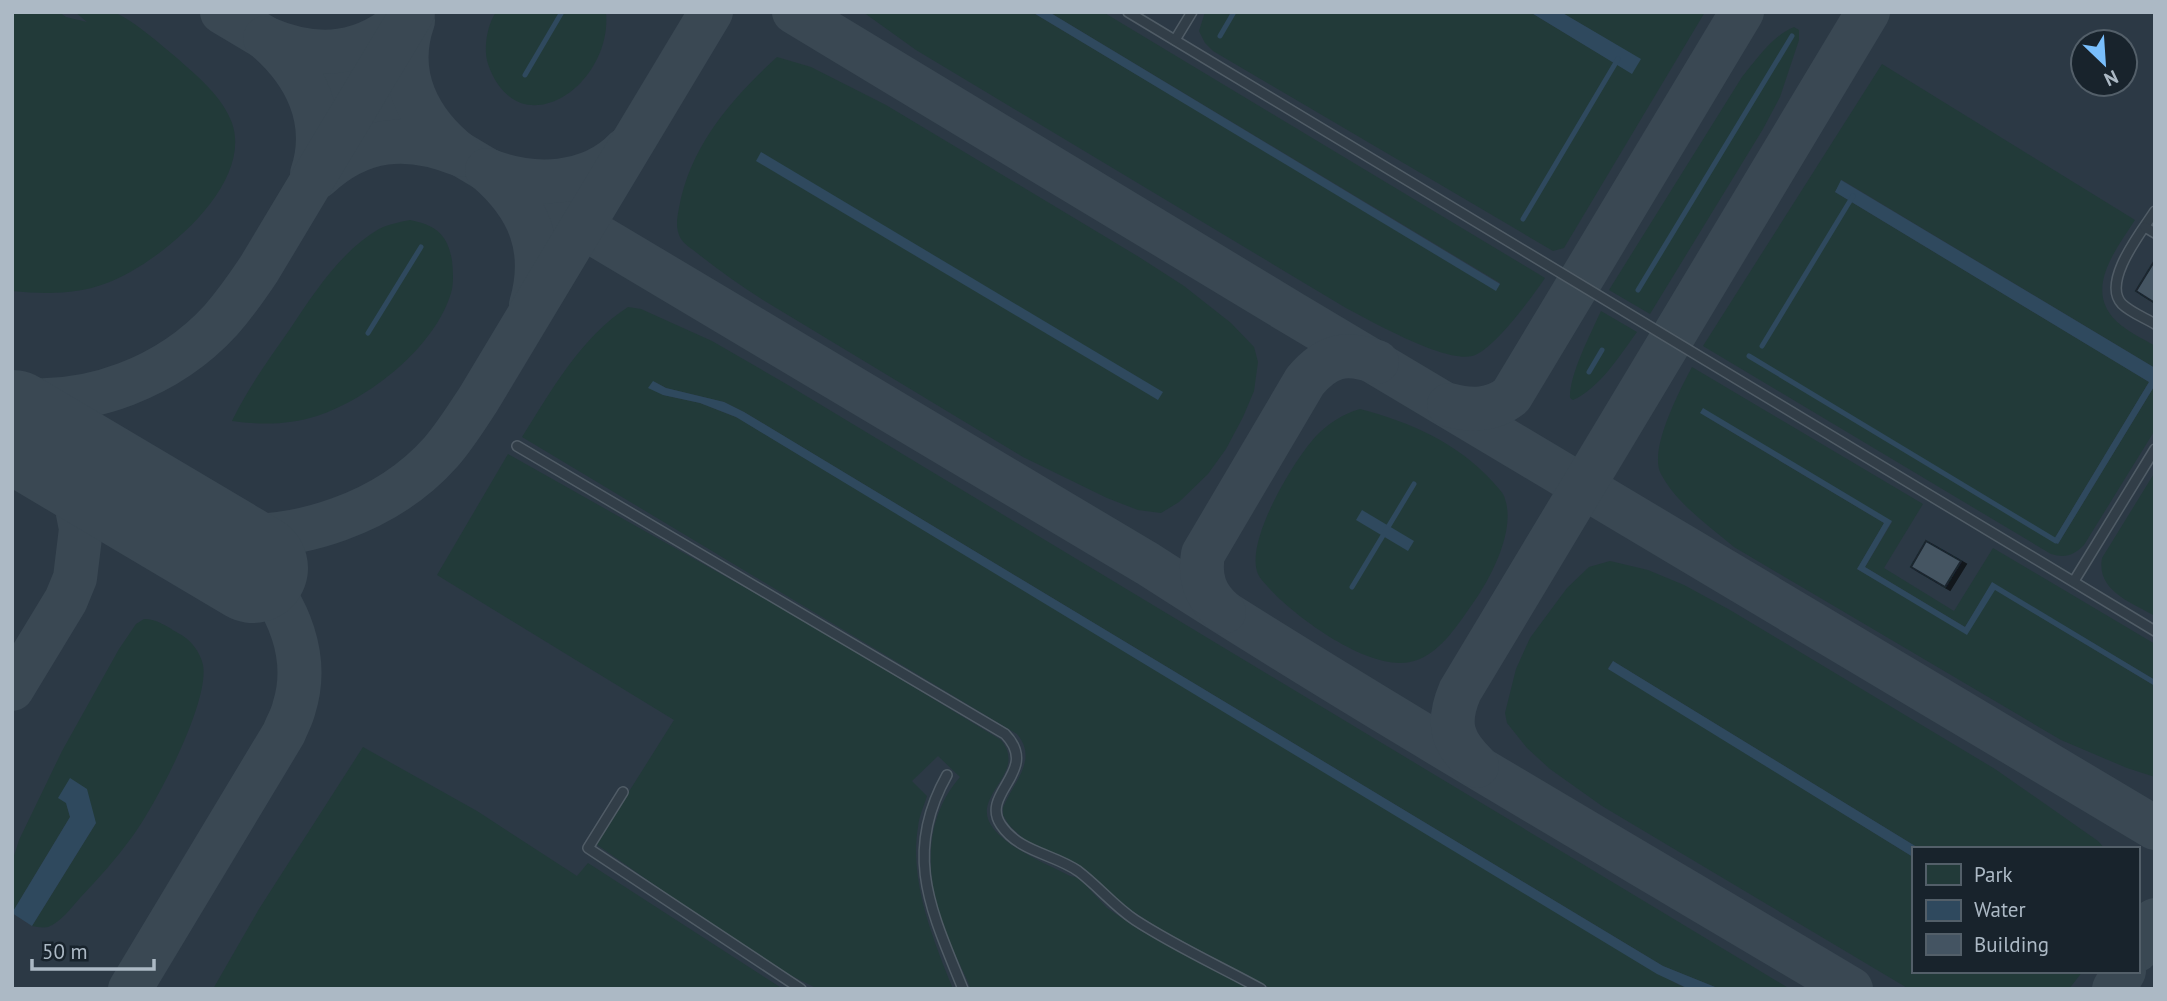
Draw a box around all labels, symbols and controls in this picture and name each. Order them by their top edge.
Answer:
north arrow [2069,28,2139,98]
text: N [2100,65,2122,92]
legend [1912,847,2139,973]
text: Park [1974,861,2013,888]
text: Water [1974,896,2026,923]
scale bar [32,928,154,972]
text: Building [1974,931,2049,958]
text: 50 m [42,938,88,965]

